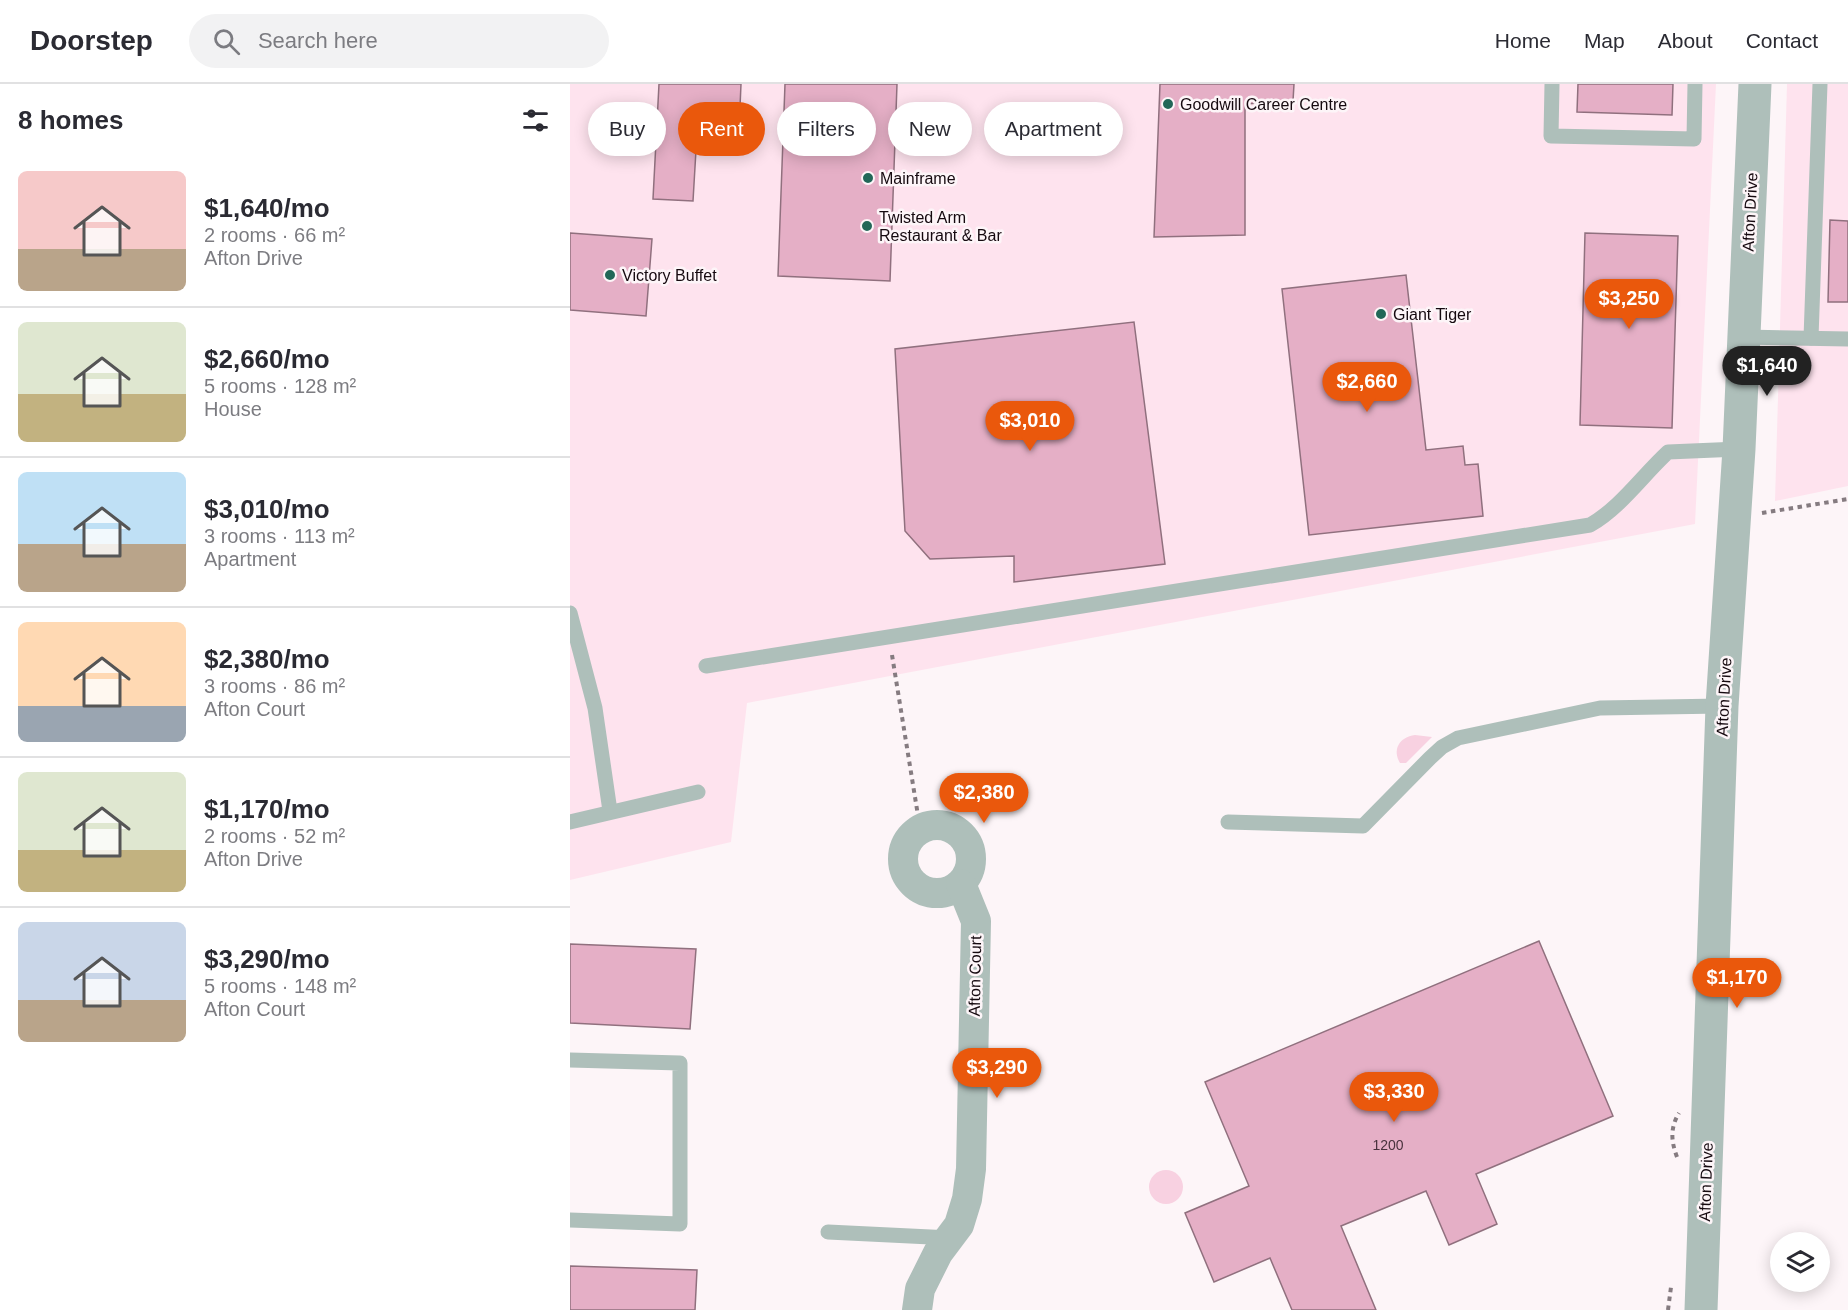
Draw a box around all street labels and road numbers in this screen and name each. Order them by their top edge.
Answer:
street label: Afton Drive [1739,172,1761,252]
street label: Afton Drive [1713,657,1735,737]
street label: Afton Court [966,935,984,1017]
street label: Afton Drive [1696,1142,1716,1222]

